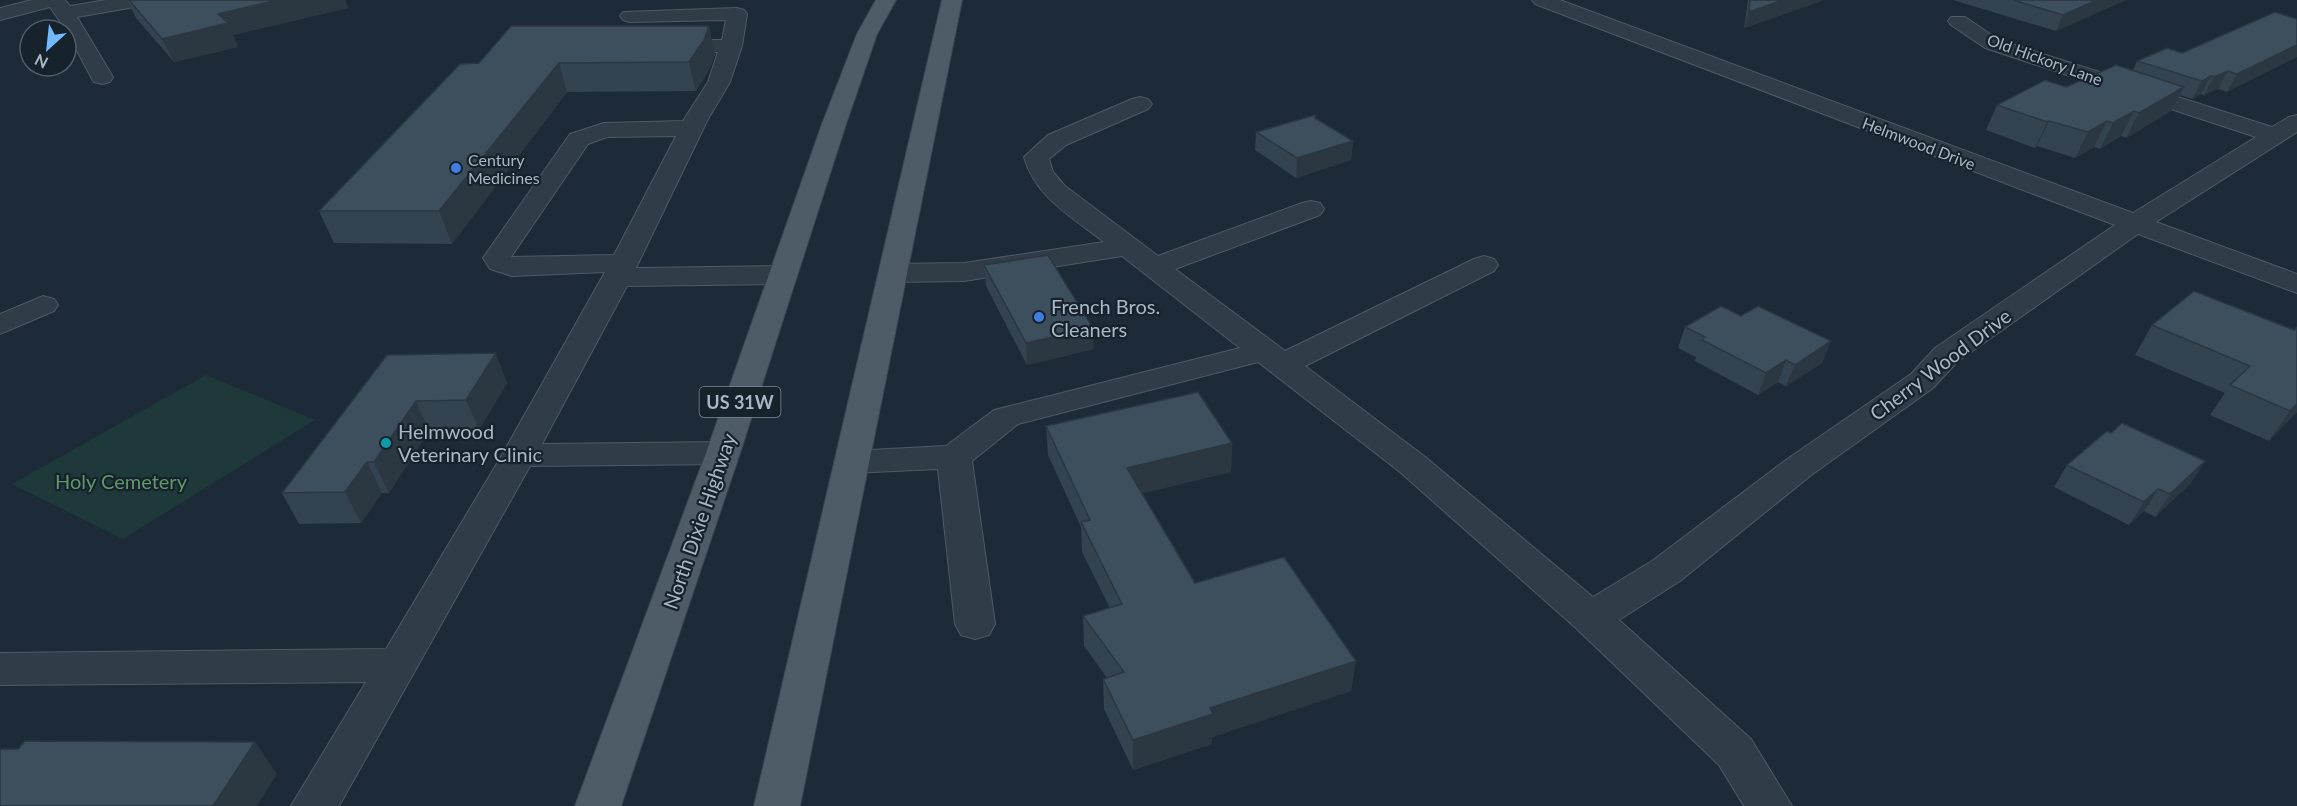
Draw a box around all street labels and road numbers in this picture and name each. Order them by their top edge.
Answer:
street label: Old Hickory Lane [1985,29,2105,89]
street label: Helmwood Drive [1860,113,1978,173]
street label: Cherry Wood Drive [1865,303,2015,425]
road number: US 31W [700,387,780,417]
street label: North Dixie Highway [658,429,741,612]

